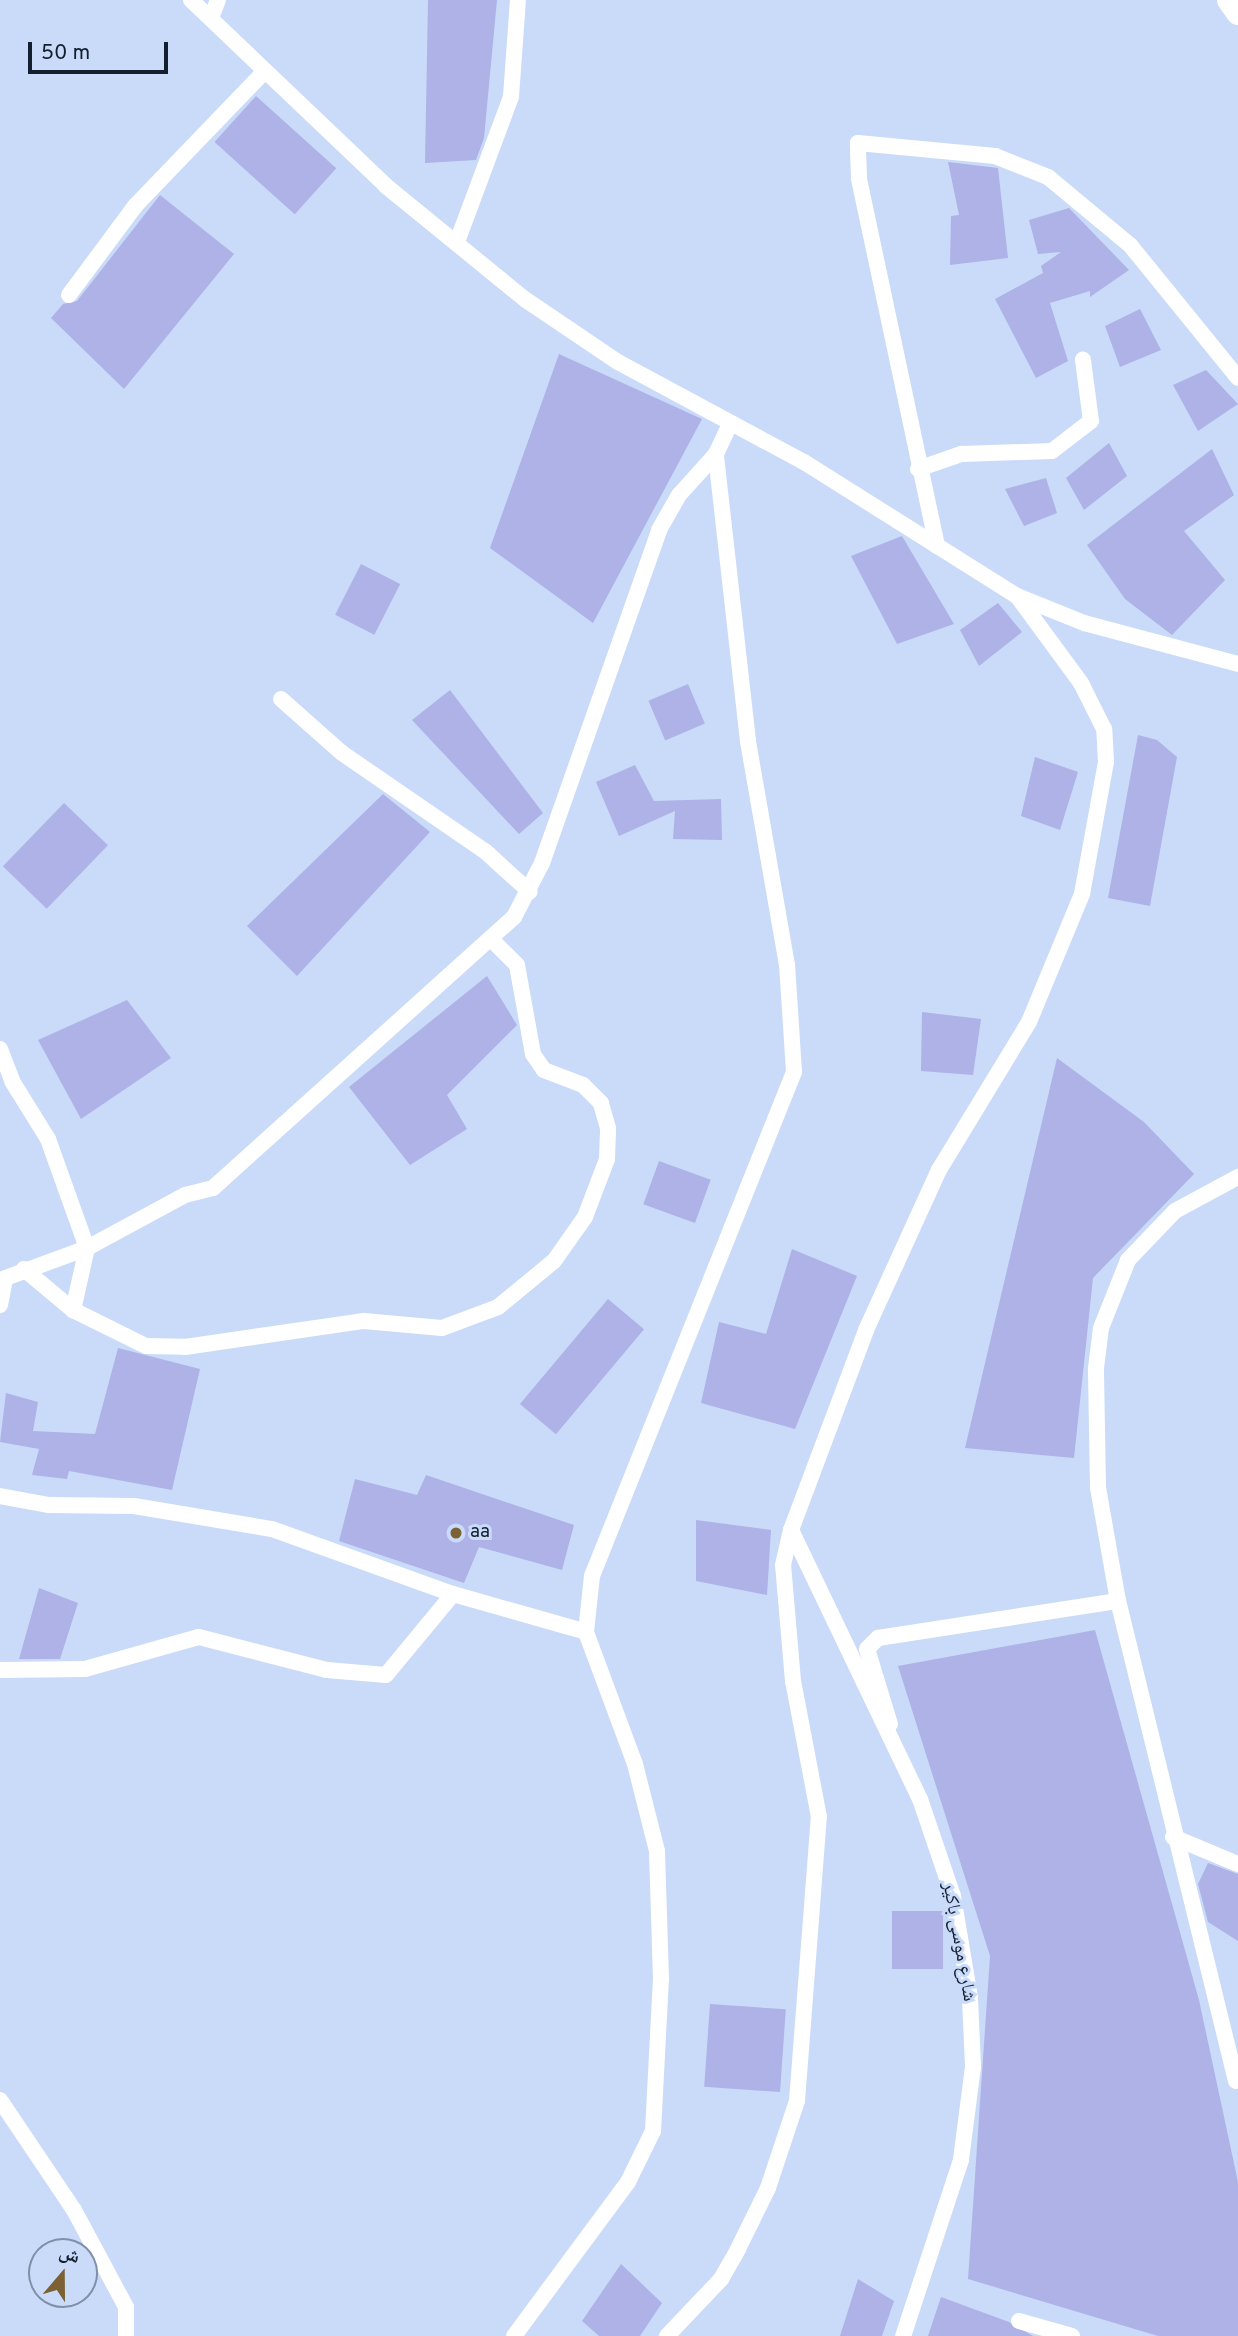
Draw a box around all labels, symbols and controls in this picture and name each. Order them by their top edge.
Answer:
scale bar [32,28,172,72]
text: 50 m [41,40,90,67]
place label: aa [470,1522,490,1544]
marker: aa [448,1525,464,1541]
street label: شارع موسى باكير [936,1881,980,2003]
north arrow [28,2238,98,2308]
text: ش [56,2240,83,2270]

